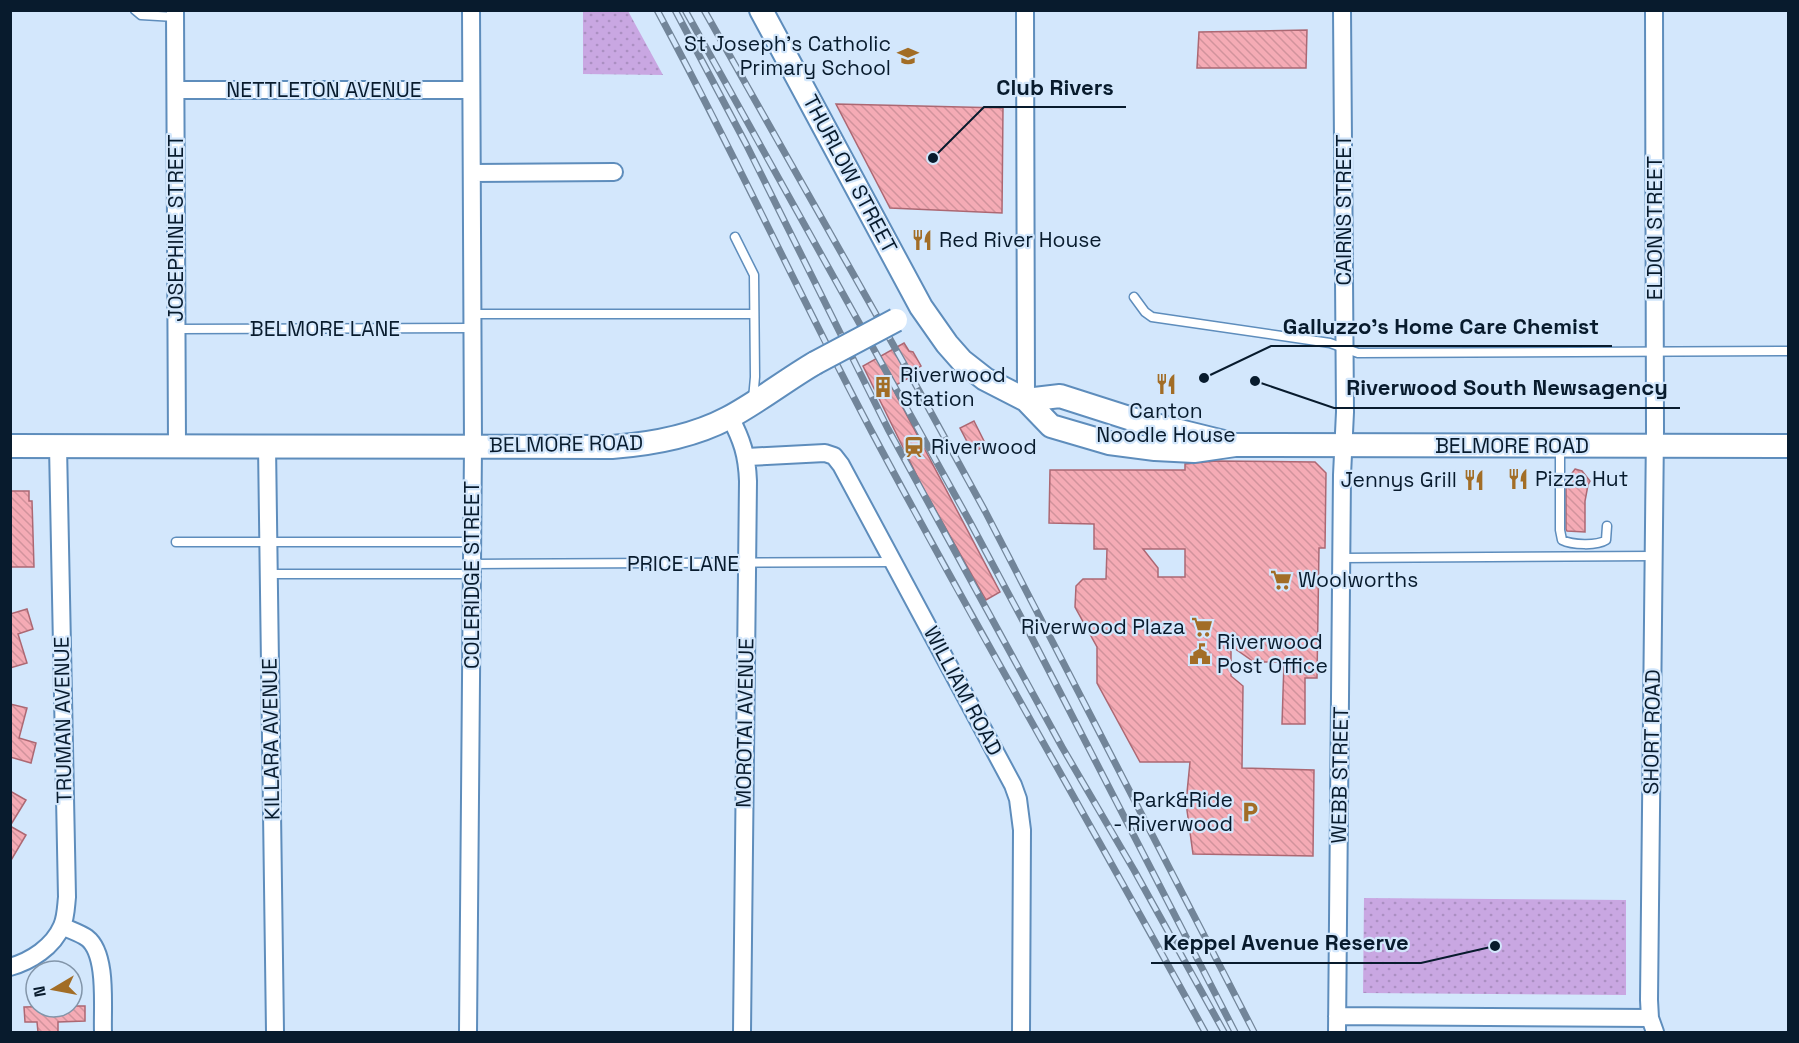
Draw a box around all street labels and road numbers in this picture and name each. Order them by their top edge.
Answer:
street label: NETTLETON AVENUE [226,76,422,103]
street label: THURLOW STREET [797,90,904,258]
street label: JOSEPHINE STREET [162,134,189,322]
street label: CAIRNS STREET [1330,135,1357,286]
street label: ELDON STREET [1641,156,1668,300]
street label: BELMORE LANE [250,315,400,342]
street label: BELMORE ROAD [489,429,643,458]
street label: BELMORE ROAD [1435,432,1589,459]
street label: COLERIDGE STREET [458,481,485,669]
street label: PRICE LANE [627,550,739,577]
street label: WILLIAM ROAD [918,621,1009,760]
street label: TRUMAN AVENUE [48,636,77,804]
street label: MOROTAI AVENUE [730,638,759,808]
street label: KILLARA AVENUE [256,658,285,820]
street label: SHORT ROAD [1637,669,1666,795]
street label: WEBB STREET [1325,706,1354,844]

